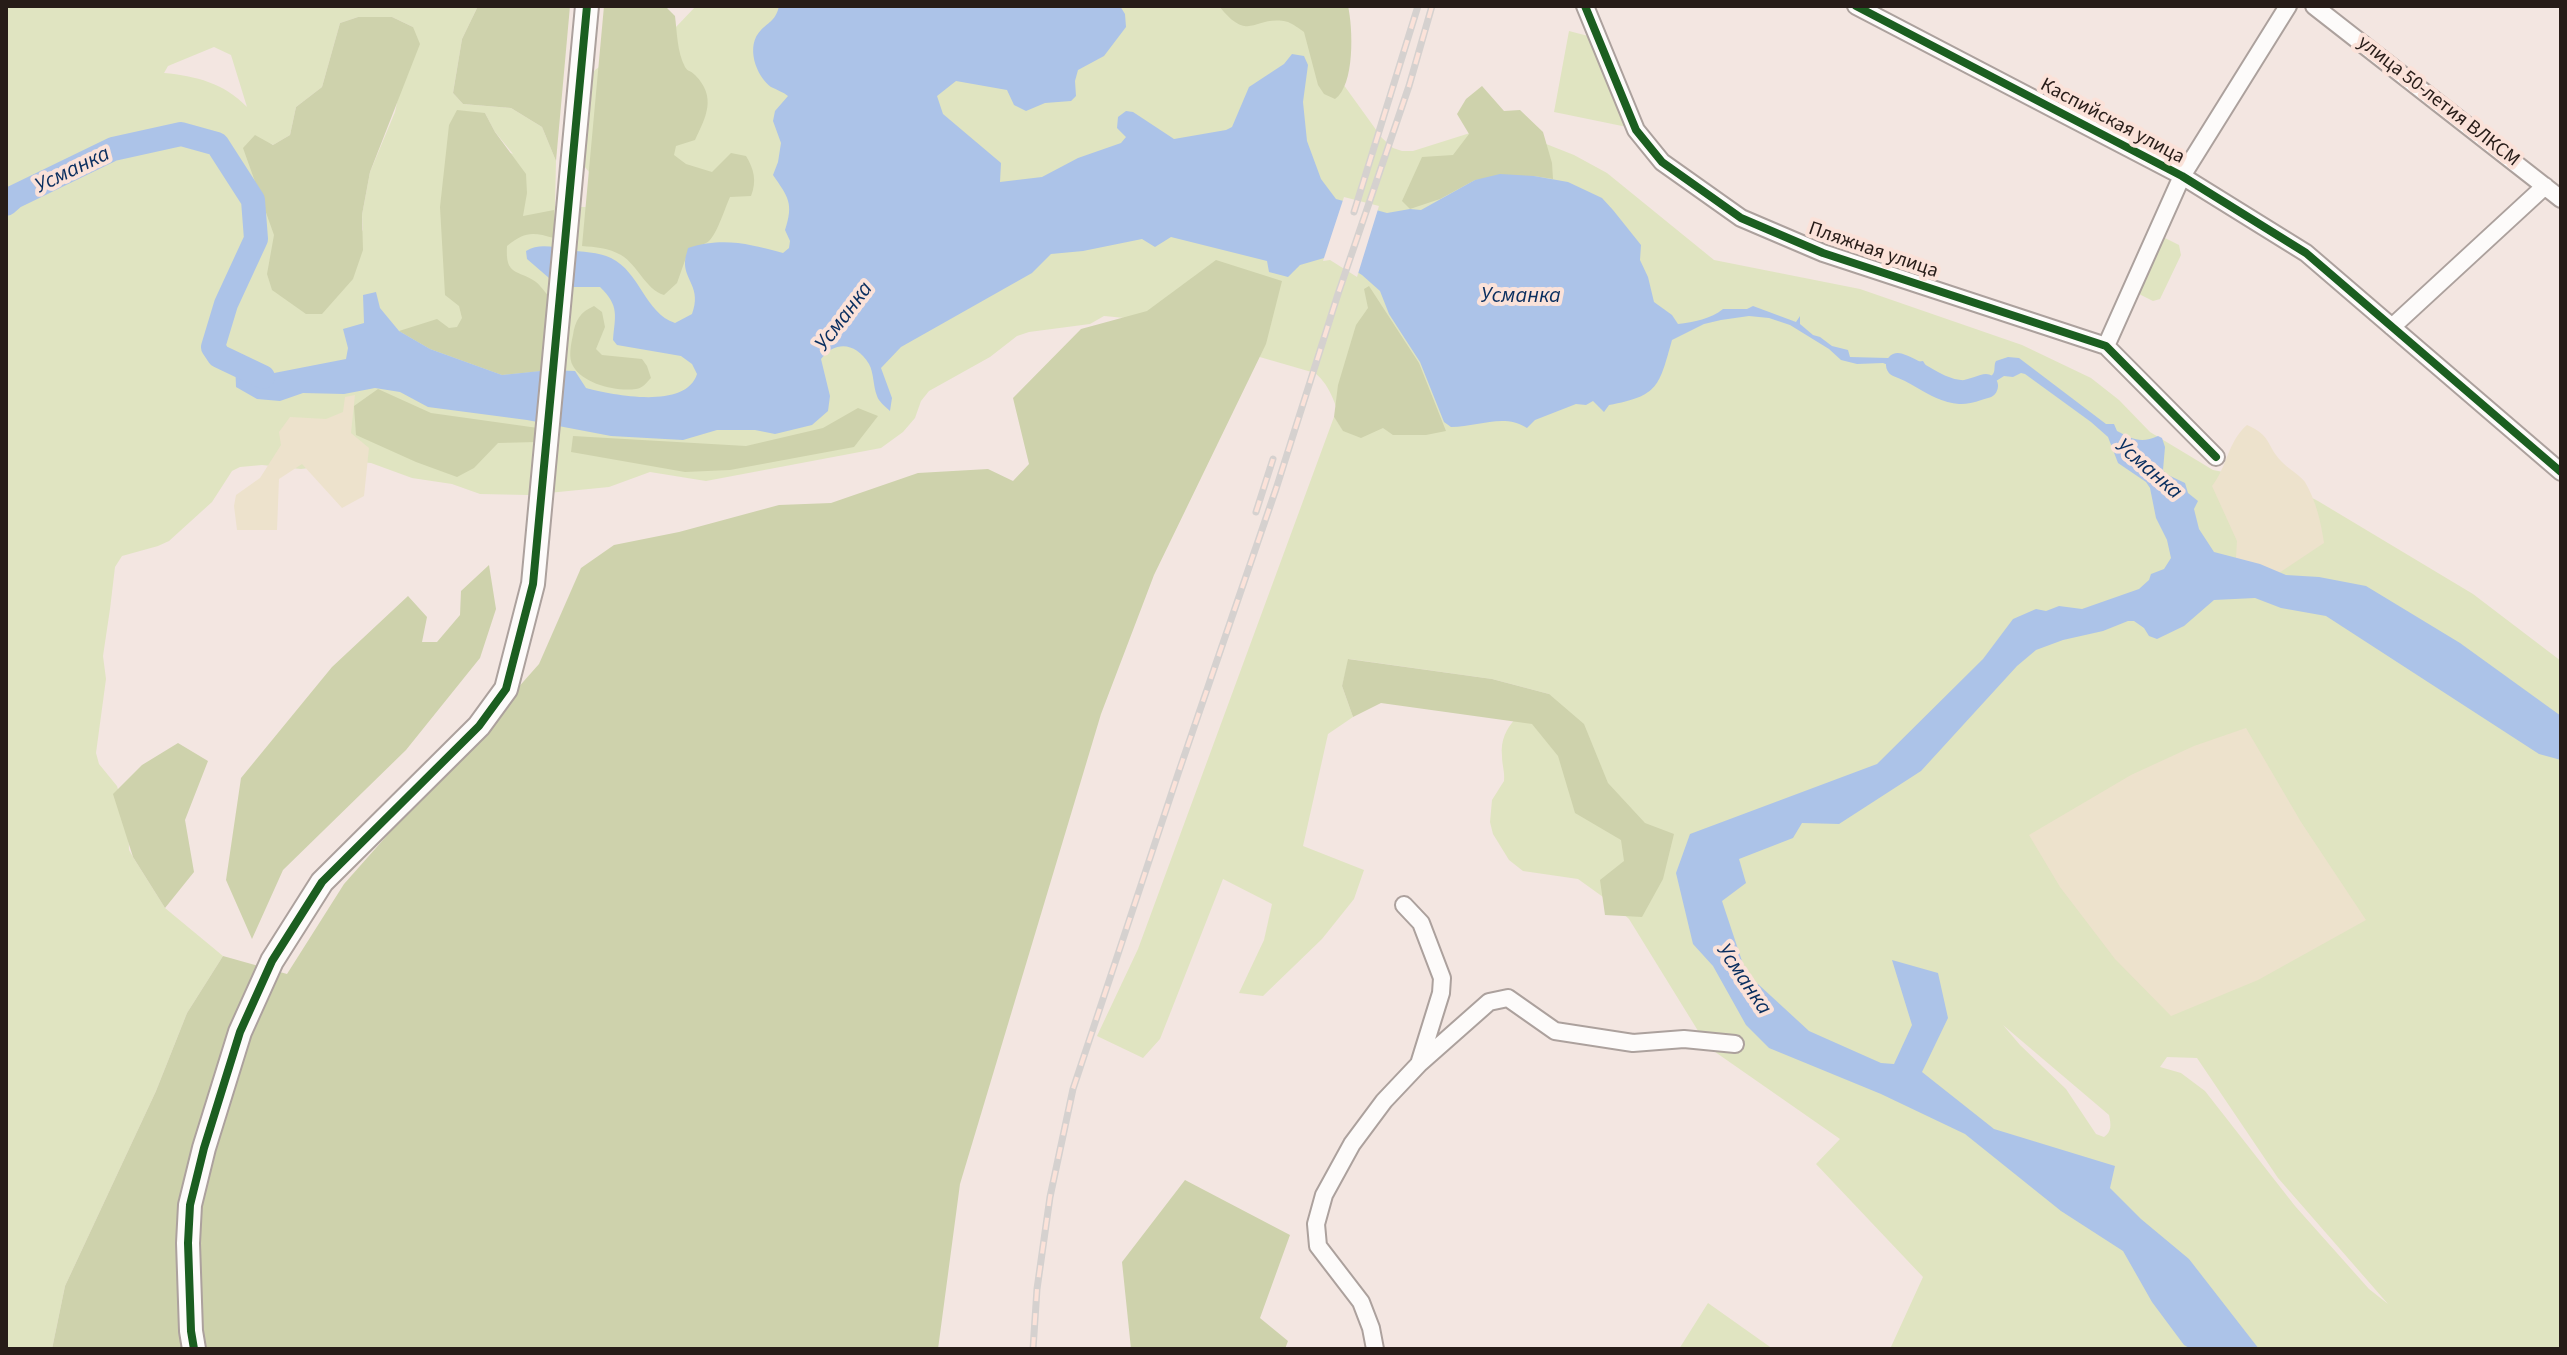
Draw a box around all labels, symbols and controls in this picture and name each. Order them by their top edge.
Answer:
street label: улица 50-летия ВЛКСМ [2352,31,2524,173]
street label: Каспийская улица [2036,74,2188,170]
water label: Усманка [31,142,115,200]
street label: Пляжная улица [1805,218,1941,284]
water label: Усманка [810,277,880,357]
water label: Усманка [1481,284,1561,310]
water label: Усманка [2109,434,2187,506]
water label: Усманка [1710,940,1776,1020]

